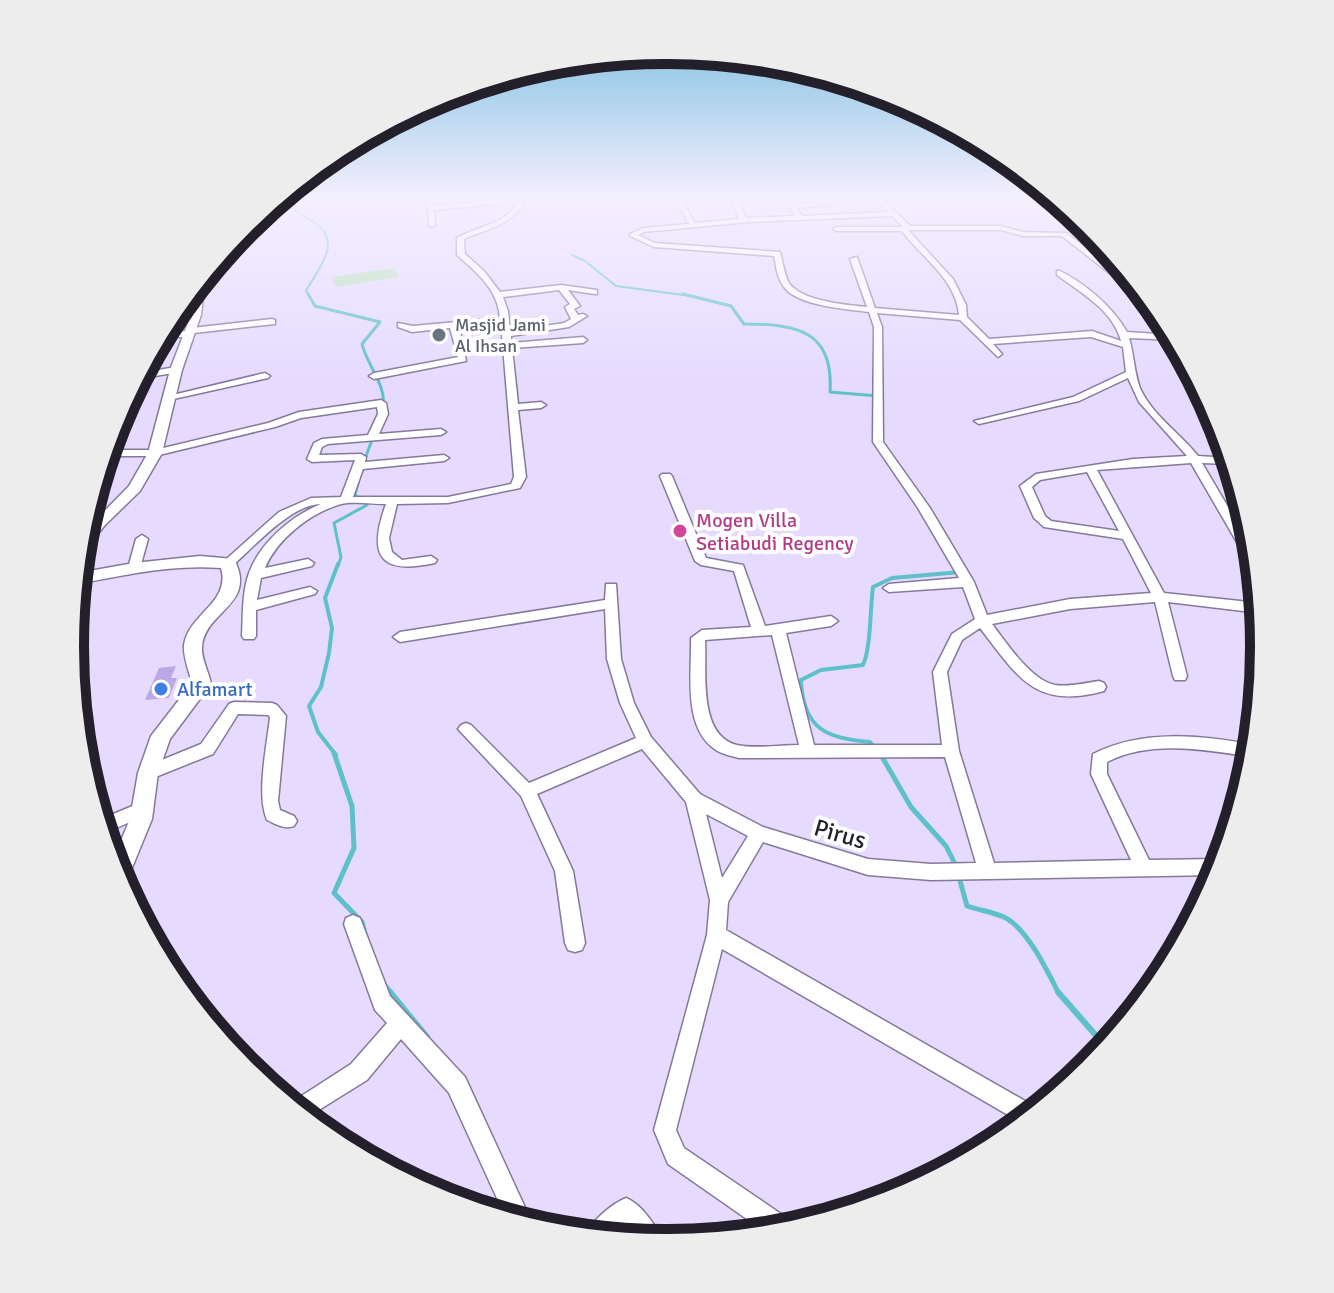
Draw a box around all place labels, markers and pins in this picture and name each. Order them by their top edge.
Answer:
place label: Masjid Jami Al Ihsan [455,314,546,357]
marker: Masjid Jami Al Ihsan [430,326,448,344]
place label: Mogen Villa Setiabudi Regency [696,508,854,556]
marker: Mogen Villa Setiabudi Regency [671,522,689,540]
place label: Alfamart [177,677,252,702]
marker: Alfamart [152,680,170,698]

